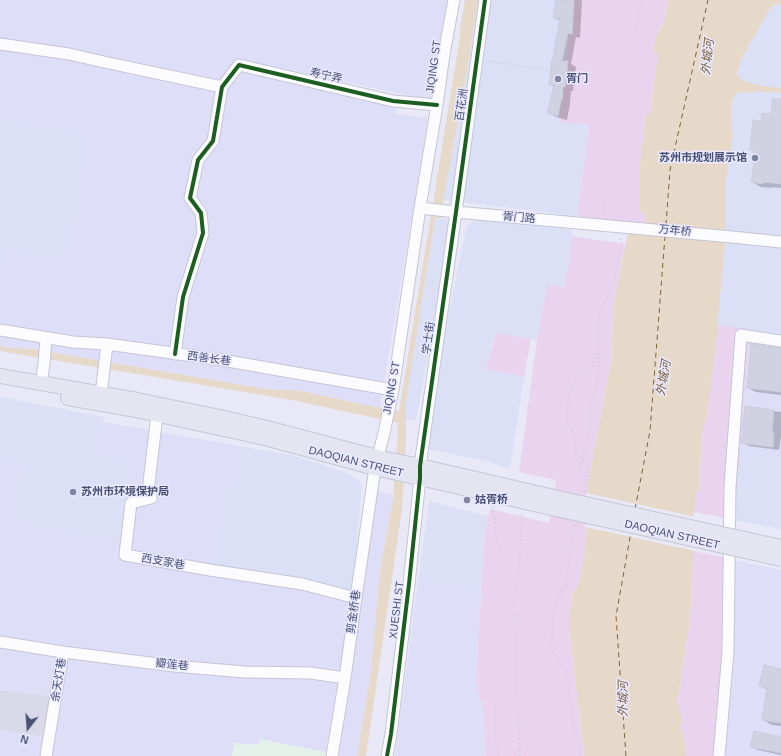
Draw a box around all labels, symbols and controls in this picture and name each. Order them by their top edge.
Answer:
water label: 外城河 [699,38,717,76]
street label: JIQING ST [424,39,444,95]
street label: 寿宁弄 [308,66,344,86]
place label: 胥门 [566,72,588,86]
marker: 胥门 [553,74,563,84]
street label: 百花洲 [453,88,471,122]
place label: 苏州市规划展示馆 [659,151,747,165]
marker: 苏州市规划展示馆 [750,153,760,163]
street label: 胥门路 [502,210,536,226]
street label: 万年桥 [658,223,692,239]
street label: 学士街 [420,321,438,355]
street label: 西善长巷 [186,349,232,369]
water label: 外城河 [654,359,674,397]
street label: JIQING ST [381,360,403,416]
street label: DAOQIAN STREET [307,444,405,480]
place label: 苏州市环境保护局 [81,485,169,499]
marker: 苏州市环境保护局 [68,487,78,497]
place label: 姑胥桥 [475,493,508,507]
marker: 姑胥桥 [462,495,472,505]
street label: DAOQIAN STREET [623,518,721,552]
street label: 西支家巷 [140,552,186,572]
street label: XUESHI ST [387,580,407,640]
street label: 剪金桥巷 [344,589,364,635]
street label: 余天灯巷 [49,657,69,703]
street label: 瓣莲巷 [155,657,189,673]
water label: 外城河 [617,681,631,717]
north arrow [8,708,48,748]
text: N [19,733,30,746]

